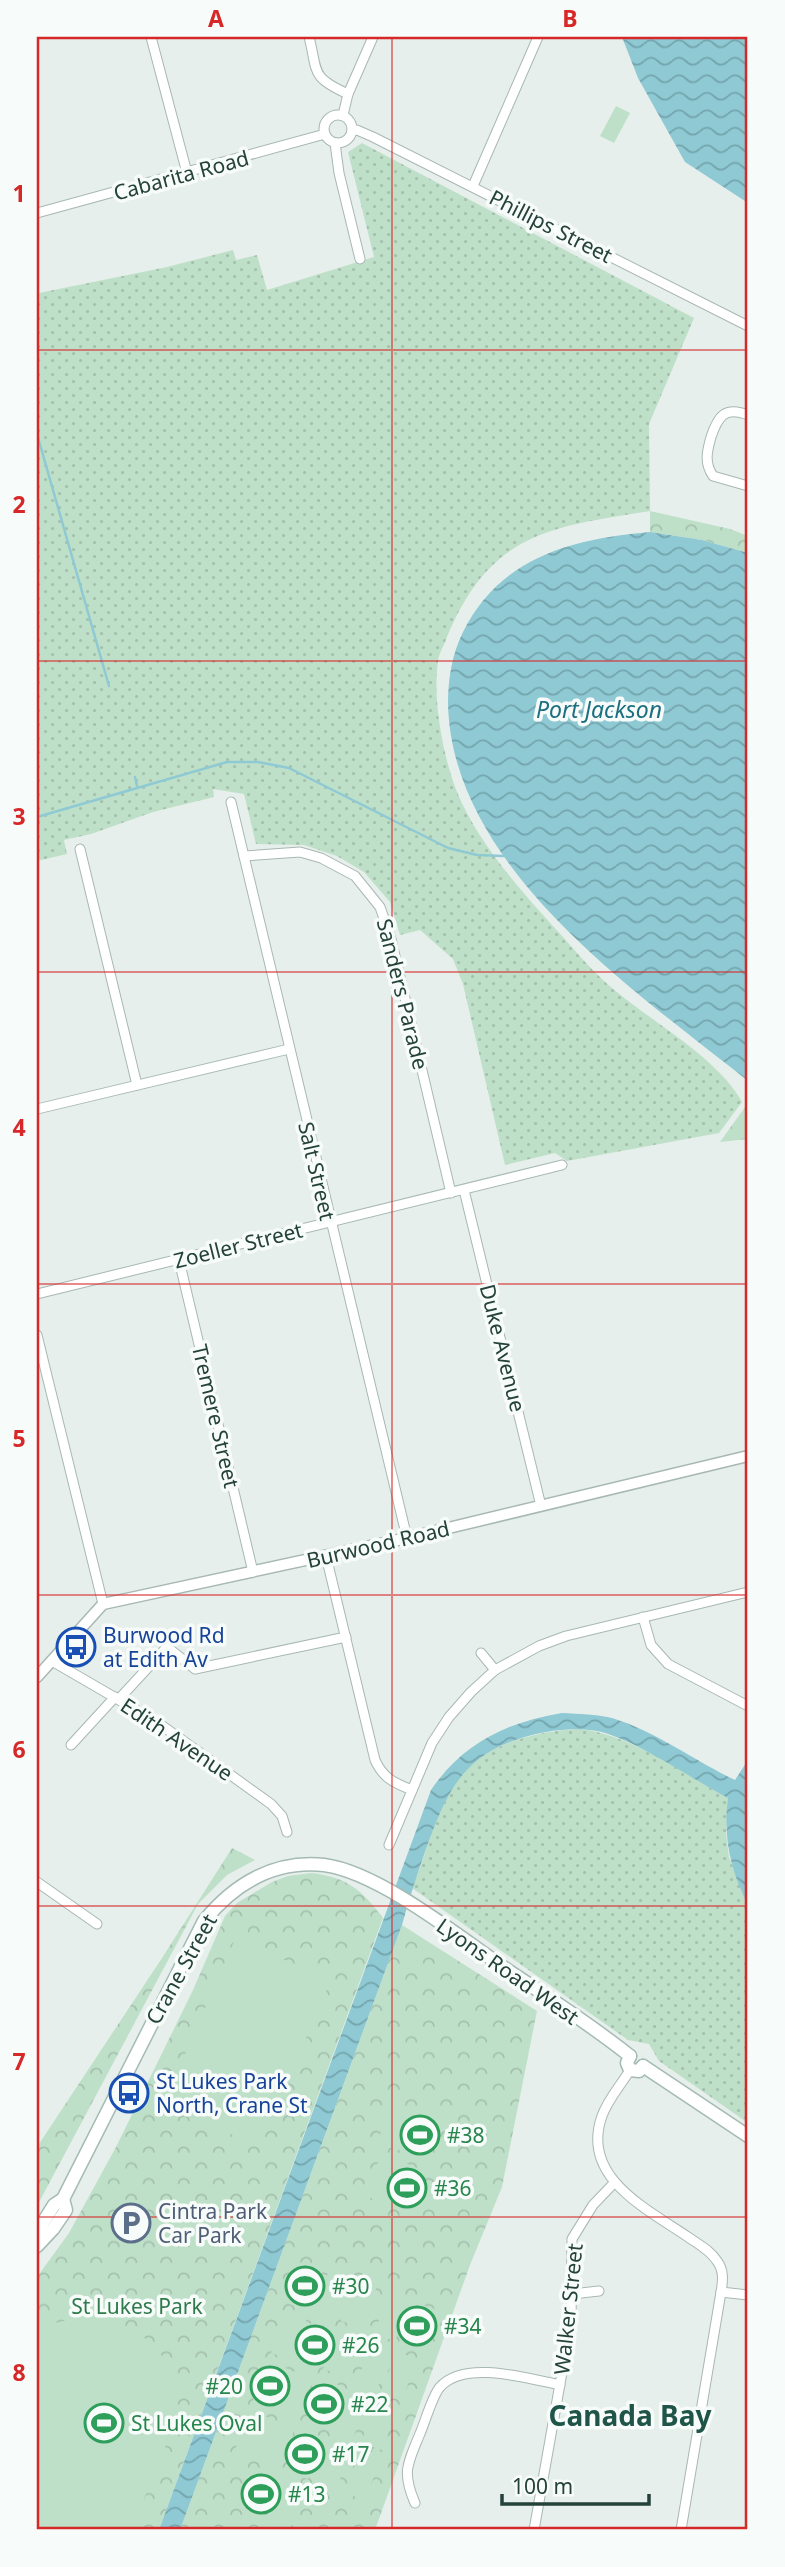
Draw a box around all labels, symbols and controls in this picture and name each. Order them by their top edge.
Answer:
text: A [208,2,224,34]
text: B [562,2,578,34]
street label: Cabarita Road [110,143,252,207]
text: 1 [12,177,26,209]
street label: Phillips Street [485,183,618,269]
text: 2 [12,488,26,520]
water label: Port Jackson [536,693,662,725]
text: 3 [12,800,26,832]
street label: Sanders Parade [371,916,435,1072]
text: 4 [12,1111,26,1143]
street label: Salt Street [292,1119,342,1223]
street label: Zoeller Street [171,1215,306,1275]
street label: Duke Avenue [474,1281,532,1415]
street label: Tremere Street [186,1342,246,1491]
text: 5 [12,1422,26,1454]
street label: Burwood Road [304,1514,452,1574]
place label: Burwood Rd at Edith Av [103,1621,225,1673]
bus stop icon: Burwood Rd at Edith Av [55,1626,97,1668]
street label: Edith Avenue [115,1691,239,1787]
text: 6 [12,1733,26,1765]
street label: Crane Street [139,1908,223,2029]
street label: Lyons Road West [431,1912,585,2031]
text: 7 [12,2045,26,2077]
place label: St Lukes Park North, Crane St [156,2067,308,2119]
bus stop icon: St Lukes Park North, Crane St [108,2072,150,2114]
sports icon: #38 [399,2114,441,2156]
place label: #38 [447,2121,485,2149]
sports icon: #36 [386,2167,428,2209]
place label: #36 [434,2174,472,2202]
place label: Cintra Park Car Park [158,2197,268,2249]
parking icon: Cintra Park Car Park [110,2202,152,2244]
street label: Walker Street [547,2241,589,2376]
sports icon: #30 [284,2265,326,2307]
place label: #30 [332,2272,370,2300]
park label: St Lukes Park [71,2292,204,2320]
sports icon: #34 [396,2305,438,2347]
place label: #34 [444,2312,482,2340]
sports icon: #26 [294,2324,336,2366]
place label: #26 [342,2331,380,2359]
text: 8 [12,2356,26,2388]
sports icon: #20 [249,2365,291,2407]
place label: #20 [205,2372,243,2400]
sports icon: #22 [303,2383,345,2425]
place label: #22 [351,2390,389,2418]
district label: Canada Bay [549,2396,711,2434]
sports icon: St Lukes Oval [83,2402,125,2444]
place label: St Lukes Oval [131,2409,262,2437]
sports icon: #17 [284,2433,326,2475]
place label: #17 [332,2440,370,2468]
scale bar [502,2462,648,2506]
text: 100 m [512,2472,573,2500]
sports icon: #13 [240,2473,282,2515]
place label: #13 [288,2480,326,2508]

